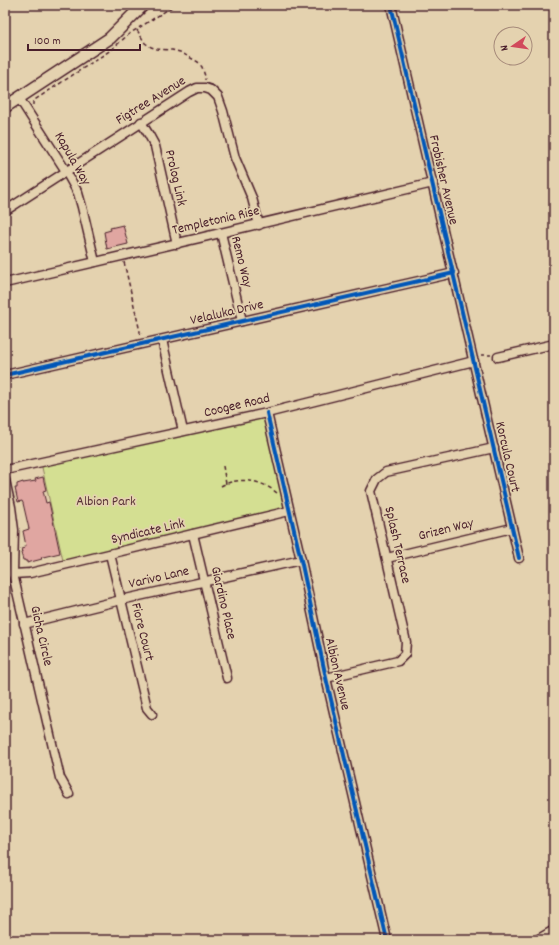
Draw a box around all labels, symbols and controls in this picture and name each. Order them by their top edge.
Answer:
scale bar [28,26,140,52]
north arrow [493,26,533,66]
text: 100 m [34,33,61,50]
text: N [497,43,514,52]
street label: Figtree Avenue [112,72,190,130]
street label: Kapula Way [49,128,96,190]
street label: Frobisher Avenue [423,133,463,227]
street label: Prolog Link [159,148,191,208]
street label: Templetonia Rise [170,201,262,241]
street label: Remo Way [225,234,257,290]
street label: Velaluka Drive [188,295,266,331]
street label: Coogee Road [202,389,272,423]
street label: Korcula Court [489,420,525,494]
park label: Albion Park [76,492,136,512]
street label: Splash Terrace [378,504,416,586]
street label: Grizen Way [416,513,476,547]
street label: Syndicate Link [109,514,187,550]
street label: Varivo Lane [127,561,191,595]
street label: Giardino Place [205,564,241,642]
street label: Fiore Court [125,601,159,663]
street label: Gicha Circle [24,604,58,668]
street label: Albion Avenue [319,636,355,712]

